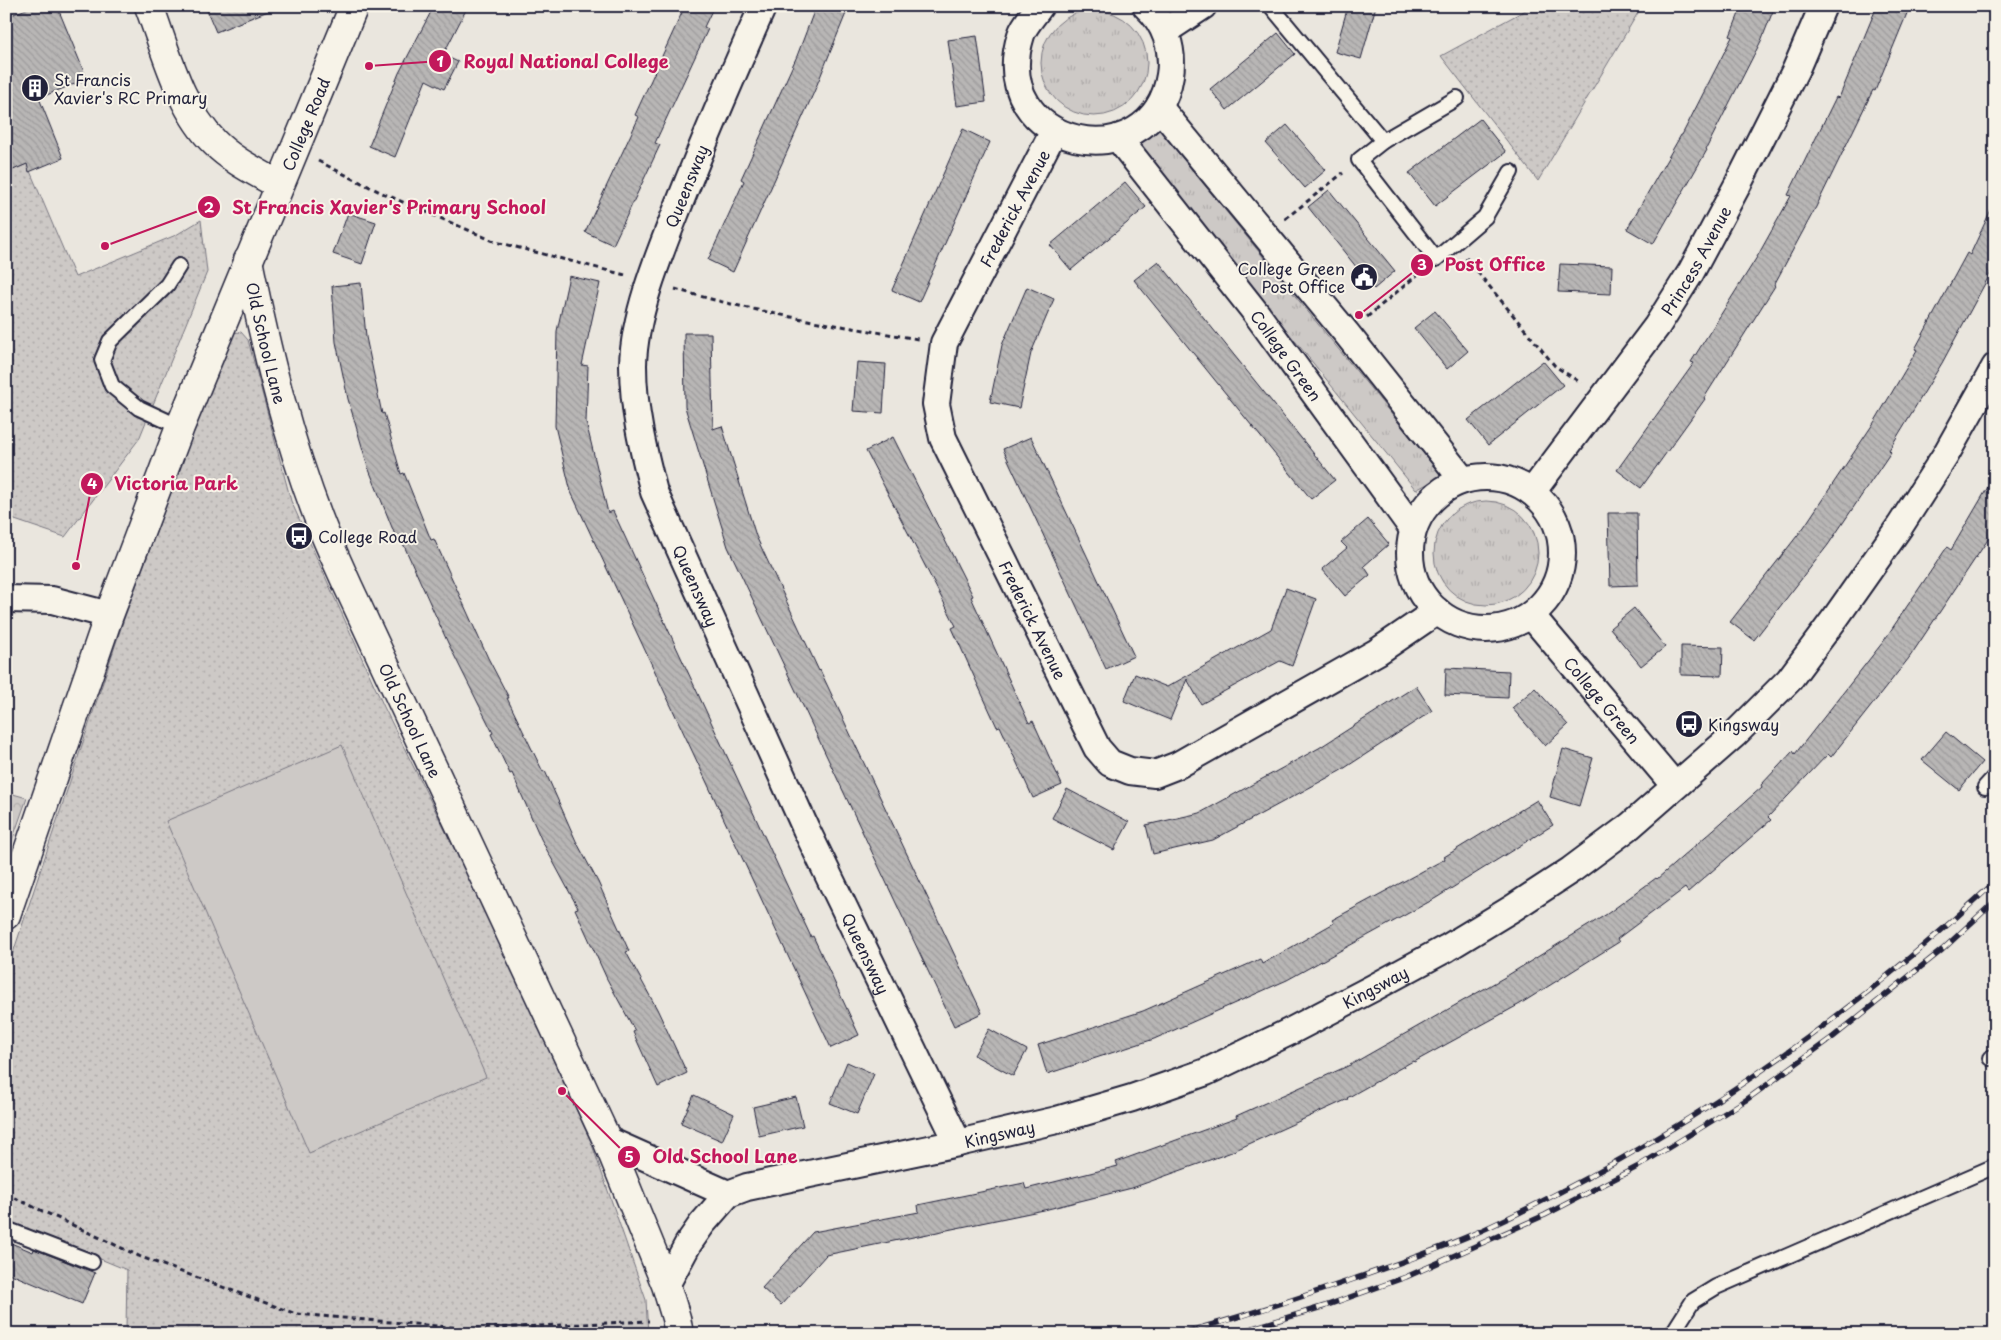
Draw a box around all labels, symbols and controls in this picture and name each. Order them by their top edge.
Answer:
callout: Royal National College [428,45,678,78]
text: Royal National College [463,47,669,74]
text: 1 [436,49,444,72]
place label: St Francis Xavier's RC Primary [54,67,207,109]
building icon: St Francis Xavier's RC Primary [20,73,50,103]
street label: College Road [275,74,335,174]
street label: Queensway [658,141,714,231]
street label: Frederick Avenue [973,145,1055,271]
callout: St Francis Xavier's Primary School [196,191,556,224]
text: St Francis Xavier's Primary School [232,193,546,220]
text: 2 [204,195,215,218]
street label: Princess Avenue [1655,201,1736,320]
callout: Post Office [1409,249,1555,282]
text: Post Office [1444,250,1546,277]
text: 3 [1417,252,1427,275]
place label: College Green Post Office [1237,256,1345,298]
public building icon: College Green Post Office [1349,262,1379,292]
street label: Old School Lane [241,280,293,407]
street label: College Green [1245,305,1328,406]
callout: Victoria Park [79,467,248,500]
text: Victoria Park [114,469,238,496]
text: 4 [87,471,97,494]
bus stop icon: College Road [284,521,314,551]
place label: College Road [318,524,417,548]
street label: Queensway [667,541,725,630]
street label: Frederick Avenue [994,556,1073,684]
street label: College Green [1559,651,1646,749]
street label: Old School Lane [373,659,448,782]
bus stop icon: Kingsway [1674,709,1704,739]
place label: Kingsway [1708,712,1779,736]
street label: Queensway [836,908,896,998]
street label: Kingsway [1338,959,1412,1014]
street label: Kingsway [962,1114,1037,1153]
callout: Old School Lane [617,1140,808,1173]
text: Old School Lane [652,1142,798,1169]
text: 5 [624,1144,634,1167]

